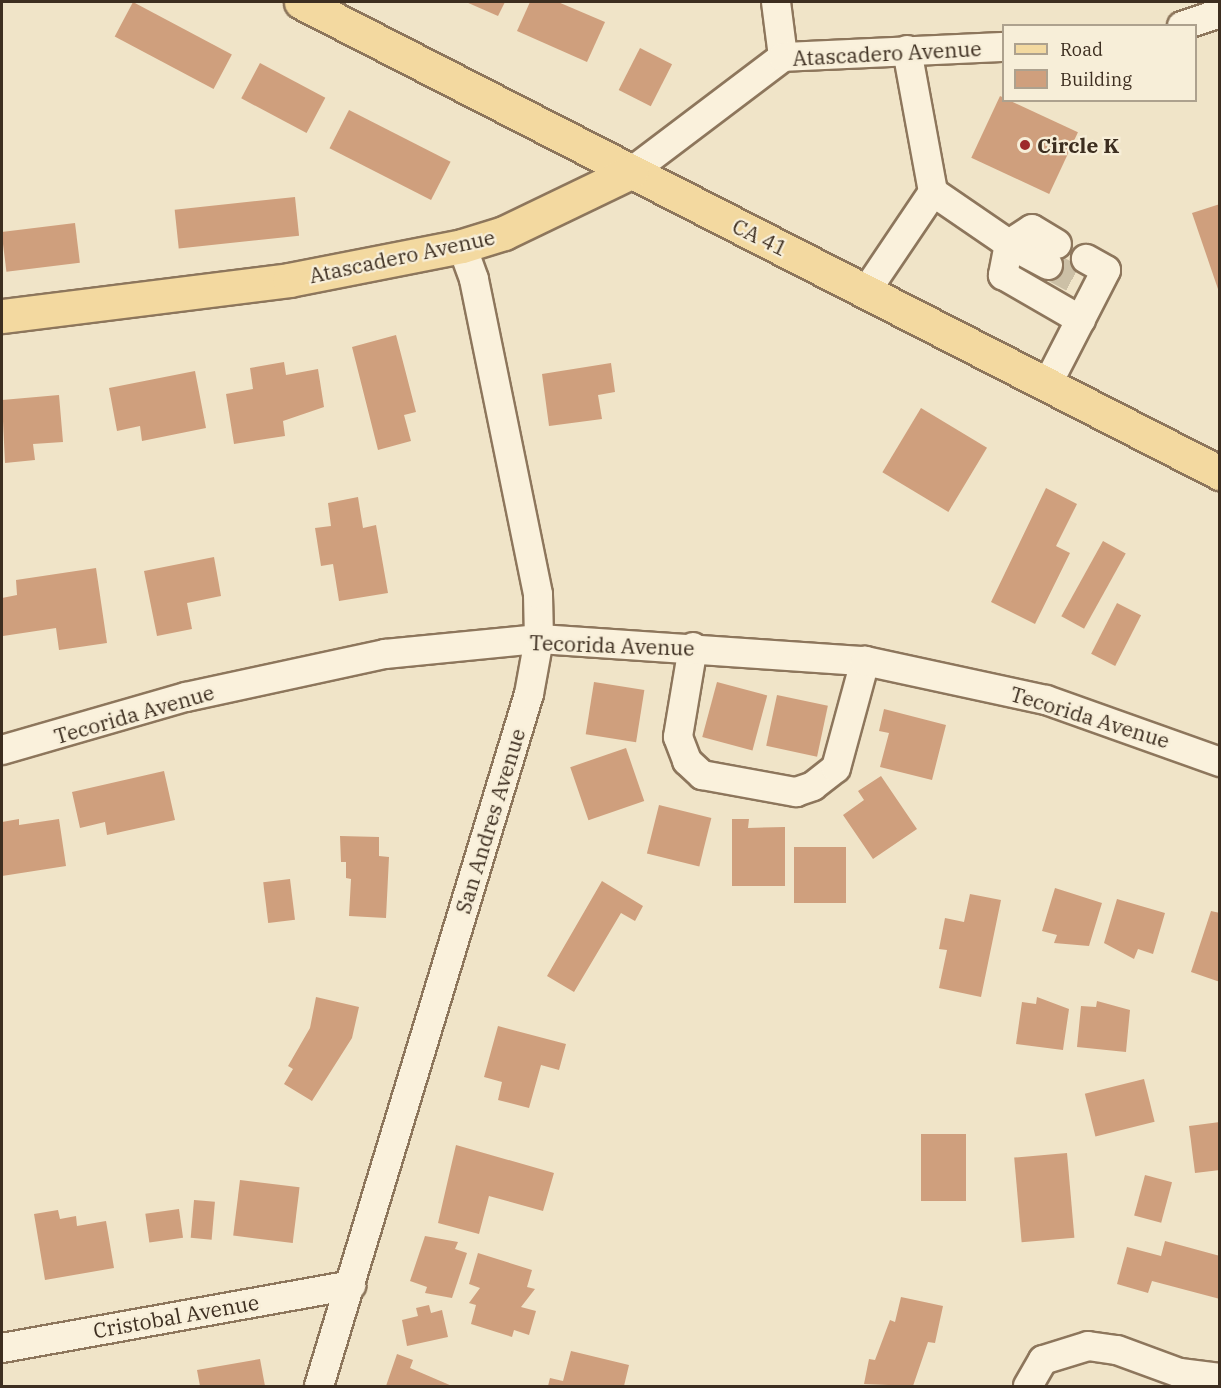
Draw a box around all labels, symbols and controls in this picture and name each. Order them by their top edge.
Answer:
legend [1002,24,1197,102]
street label: Atascadero Avenue [792,35,982,71]
text: Road [1060,38,1103,61]
text: Building [1060,68,1132,91]
place label: Circle K [1037,132,1119,158]
marker: Circle K [1018,138,1032,152]
street label: CA 41 [729,213,791,261]
street label: Atascadero Avenue [307,224,497,288]
street label: Tecorida Avenue [529,630,695,660]
street label: Tecorida Avenue [51,679,217,749]
street label: Tecorida Avenue [1007,681,1173,753]
street label: San Andres Avenue [450,725,530,917]
street label: Cristobal Avenue [91,1289,261,1343]

